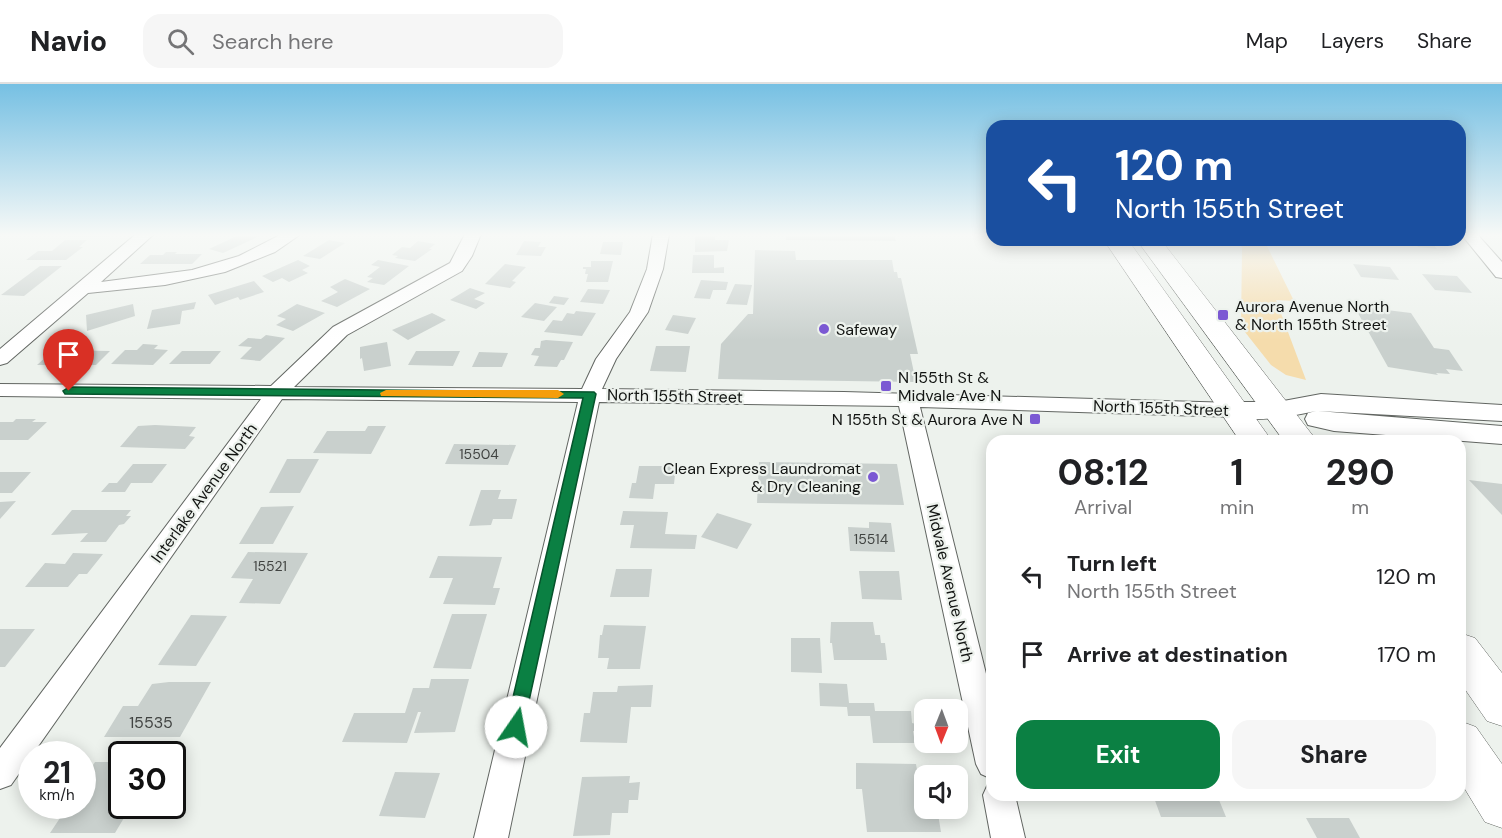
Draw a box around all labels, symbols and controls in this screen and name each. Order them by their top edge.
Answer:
search box [143,14,563,68]
text: Navio [30,23,107,60]
icon: search [164,25,197,58]
text: Search here [212,27,333,56]
text: Map [1246,27,1288,55]
text: Layers [1321,27,1384,55]
text: Share [1417,27,1472,55]
text: 120 m [1115,138,1233,193]
icon: left [1016,144,1094,222]
text: North 155th Street [1115,191,1344,226]
place label: Aurora Avenue North & North 155th Street [1235,296,1389,335]
marker: Aurora Avenue North & North 155th Street [1216,308,1230,322]
place label: Safeway [836,319,897,340]
marker: Safeway [817,322,831,336]
pin [43,329,94,391]
icon: arrive [52,338,85,371]
place label: N 155th St & Midvale Ave N [898,367,1001,406]
marker: N 155th St & Midvale Ave N [879,379,893,393]
street label: North 155th Street [607,384,743,408]
street label: North 155th Street [1093,395,1229,421]
place label: N 155th St & Aurora Ave N [832,409,1023,430]
marker: N 155th St & Aurora Ave N [1028,412,1042,426]
street label: Interlake Avenue North [146,419,262,567]
house number: 15504 [459,445,499,463]
text: 08:12 [1057,449,1149,496]
text: 1 [1231,449,1244,496]
text: 290 [1326,449,1395,496]
place label: Clean Express Laundromat & Dry Cleaning [663,458,861,497]
marker: Clean Express Laundromat & Dry Cleaning [866,470,880,484]
text: Arrival [1074,494,1132,520]
text: min [1220,494,1254,520]
text: m [1351,494,1369,520]
street label: Midvale Avenue North [922,502,978,664]
house number: 15514 [854,530,889,548]
text: Turn left [1067,549,1157,578]
house number: 15521 [253,557,287,575]
icon: left [1016,560,1049,593]
text: 120 m [1376,562,1436,591]
text: North 155th Street [1067,578,1237,604]
icon: arrive [1016,638,1049,671]
text: Arrive at destination [1067,640,1288,669]
text: 170 m [1377,640,1436,669]
position arrow [484,695,548,759]
north arrow [914,699,968,753]
map controls [914,699,968,819]
house number: 15535 [129,712,173,733]
button: Exit [1016,720,1220,789]
button: Share [1232,720,1436,789]
speed limit sign: 30 [108,741,186,819]
text: 21 [43,753,71,792]
button: sound [914,765,968,819]
text: km/h [39,785,75,805]

